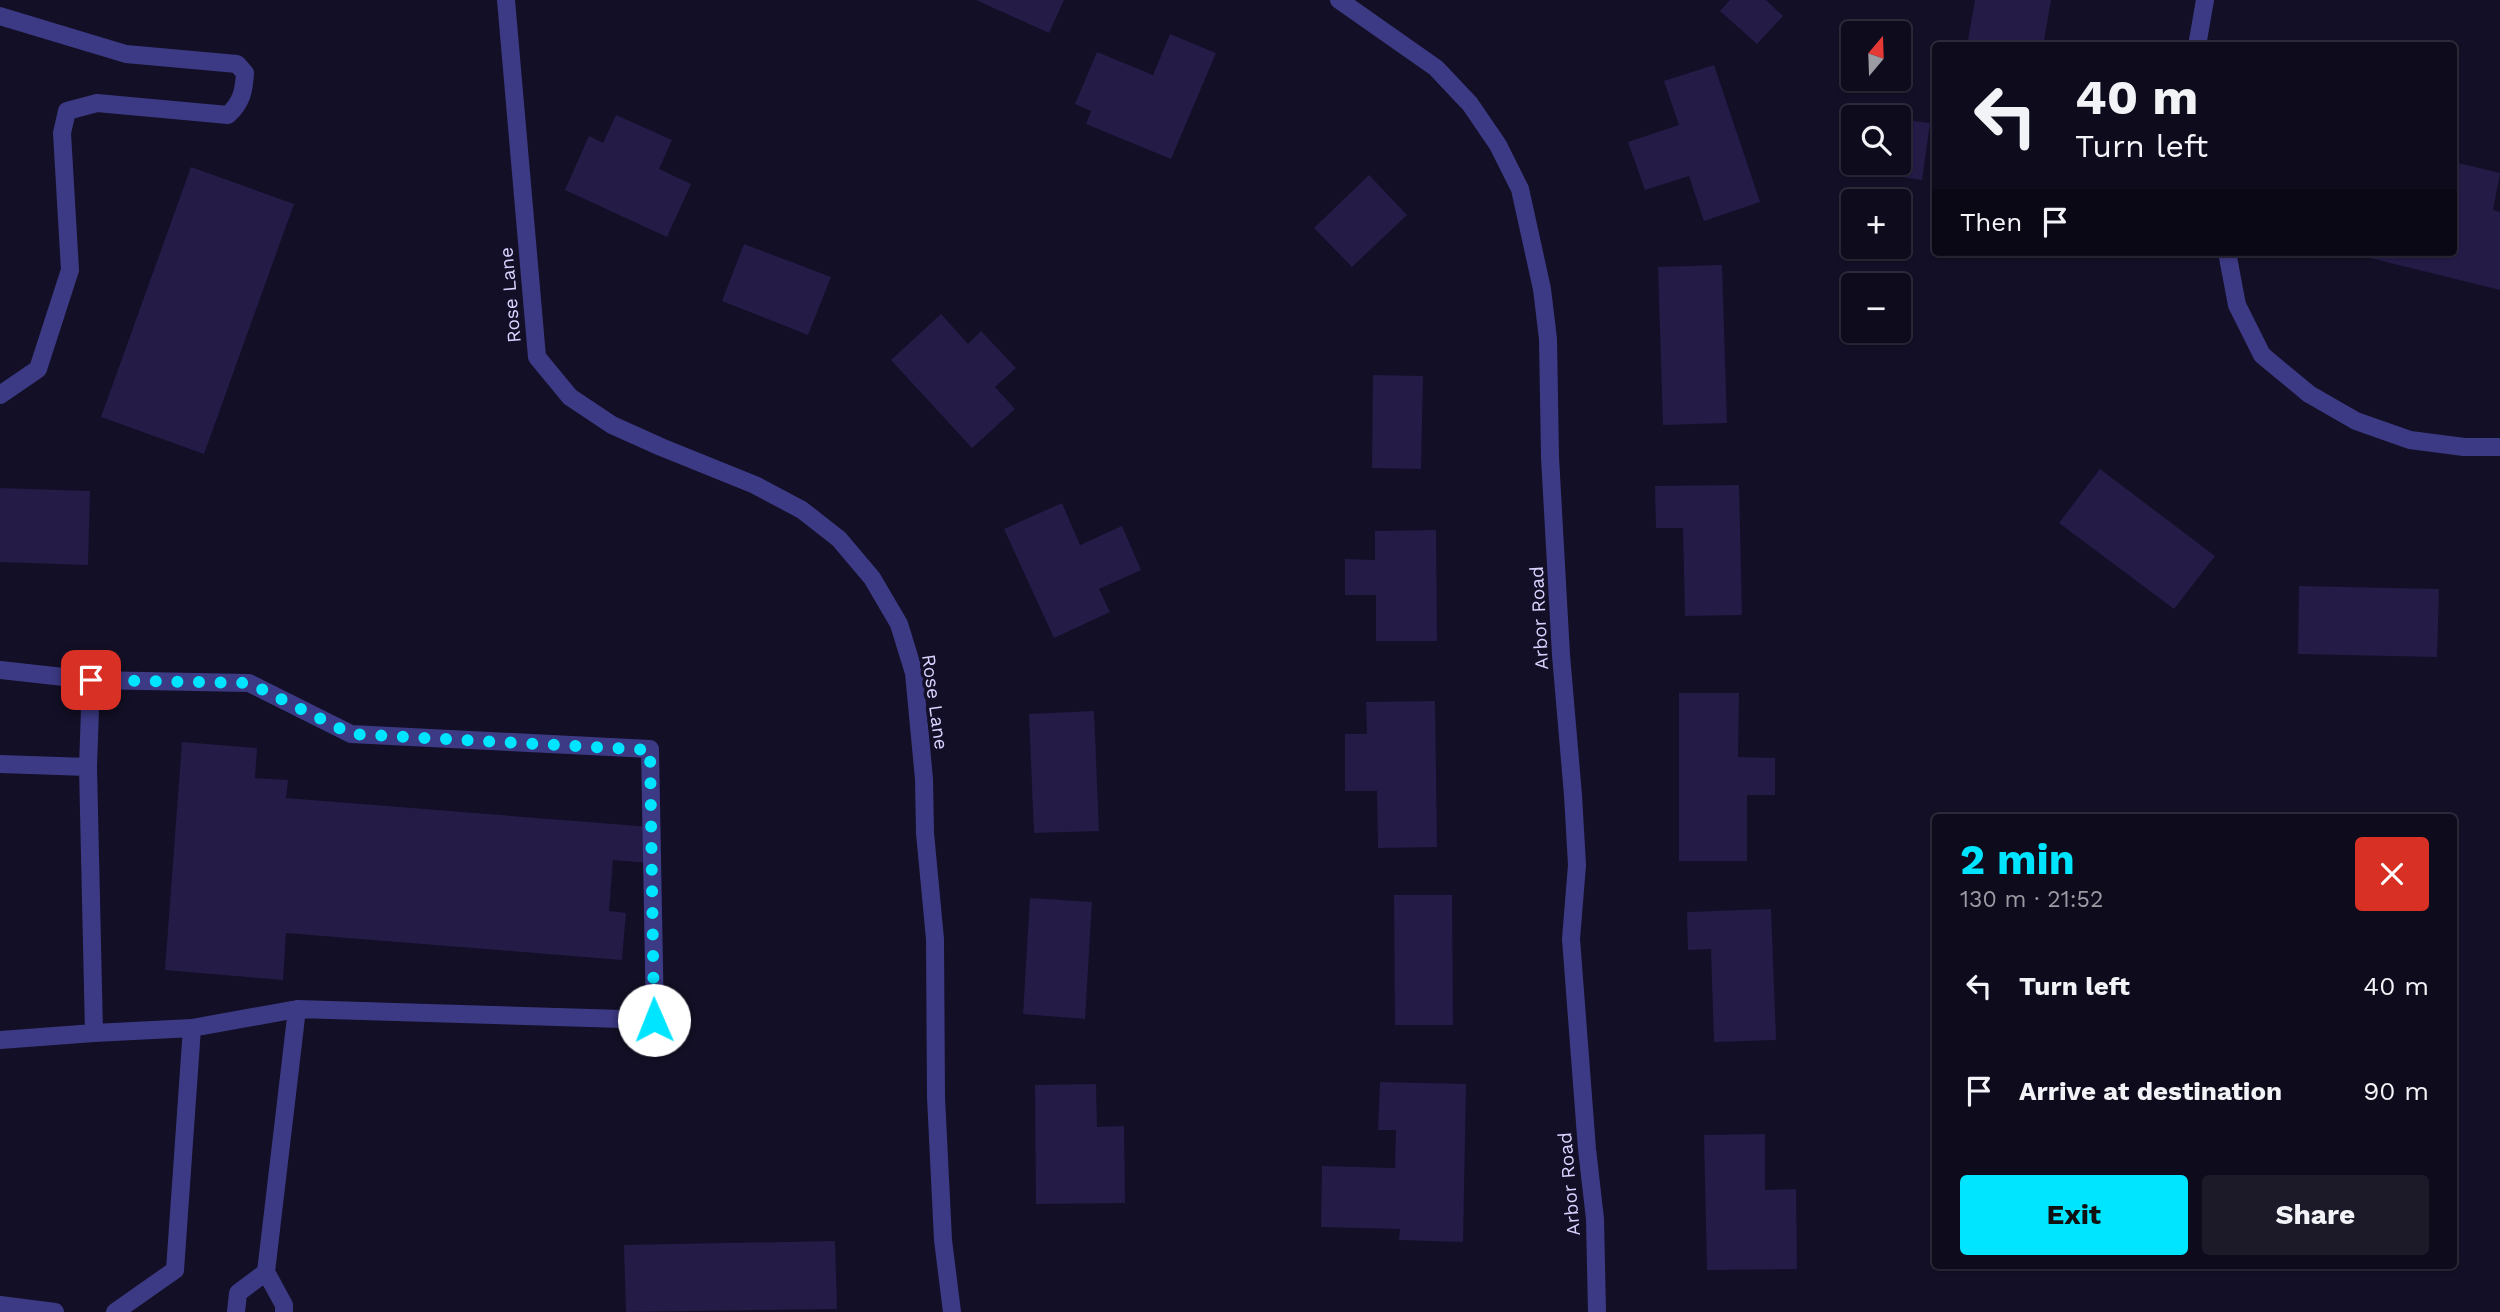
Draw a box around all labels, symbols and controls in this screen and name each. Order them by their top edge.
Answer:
north arrow [1841,21,1911,91]
map controls [1841,21,1911,343]
text: 40 m [2075,68,2198,126]
icon: left [1960,70,2051,161]
button: search [1841,105,1911,175]
text: Turn left [2075,127,2208,165]
button: + [1841,189,1911,259]
icon: arrive [2036,203,2074,241]
text: Then [1960,207,2022,237]
street label: Rose Lane [494,246,526,344]
button: − [1841,273,1911,343]
street label: Arbor Road [1525,566,1553,670]
pin [61,650,121,710]
street label: Rose Lane [917,653,953,751]
icon: arrive [72,661,110,699]
text: 2 min [1960,835,2075,884]
button: close [2355,837,2429,911]
text: 130 m · 21:52 [1960,886,2103,913]
icon: left [1960,967,1998,1005]
text: Turn left [2019,971,2130,1001]
text: 40 m [2363,971,2429,1001]
position arrow [617,983,691,1057]
icon: arrive [1960,1072,1998,1110]
text: Arrive at destination [2019,1076,2282,1106]
text: 90 m [2363,1076,2429,1106]
street label: Arbor Road [1553,1131,1585,1237]
button: Exit [1960,1175,2188,1255]
button: Share [2202,1175,2429,1255]

